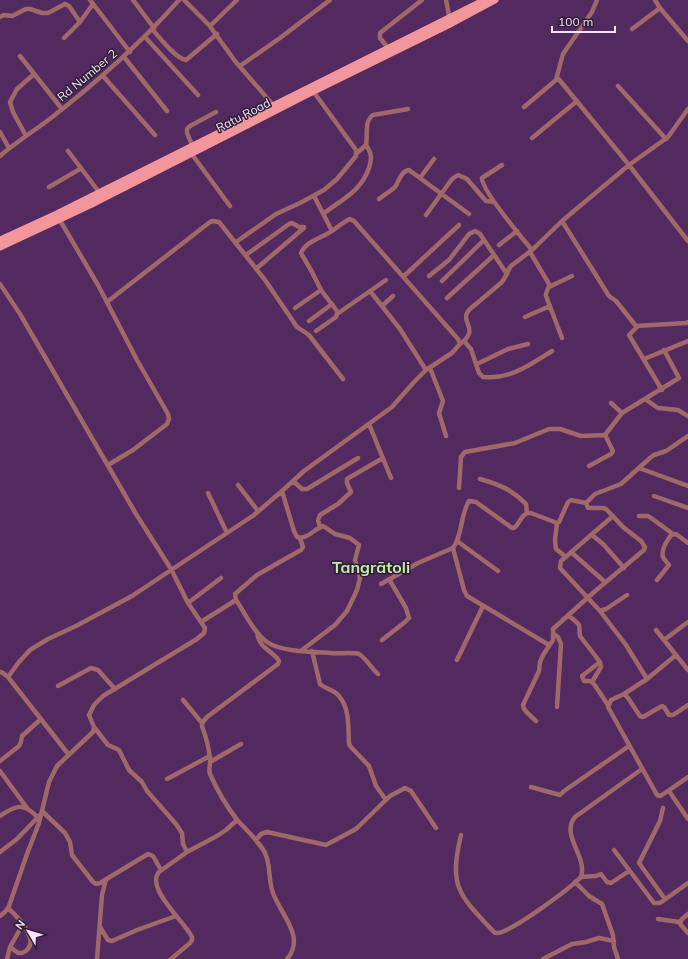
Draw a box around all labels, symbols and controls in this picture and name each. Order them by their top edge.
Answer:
scale bar [552,8,615,34]
text: 100 m [558,14,593,29]
street label: Rd Number 2 [54,46,120,104]
street label: Ratu Road [213,95,273,135]
district label: Tangrātoli [332,557,410,577]
north arrow [8,911,48,951]
text: N [12,917,28,932]

